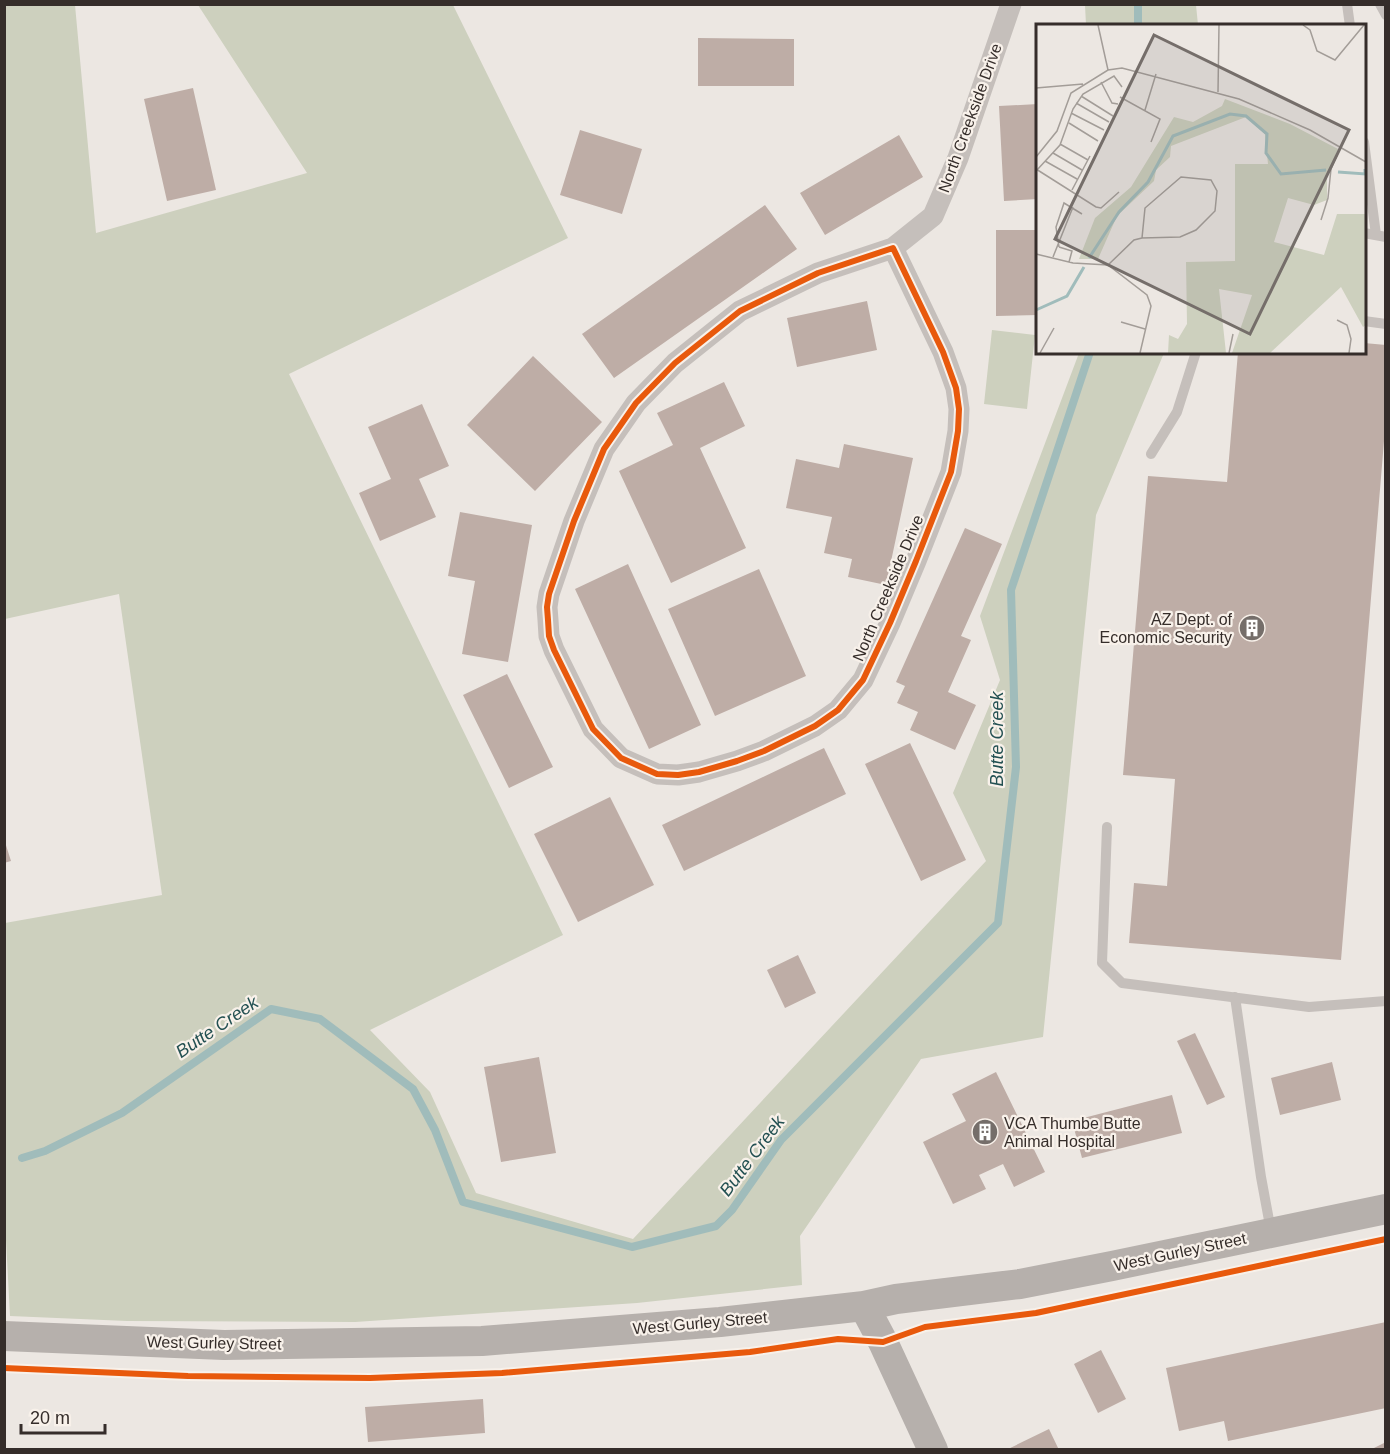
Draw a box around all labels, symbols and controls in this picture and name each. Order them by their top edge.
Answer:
inset map [1036,24,1366,354]
street label: North Creekside Drive [935,41,1005,195]
street label: North Creekside Drive [849,512,927,664]
place label: AZ Dept. of Economic Security [1100,611,1233,646]
building icon: AZ Dept. of Economic Security [1237,613,1267,643]
water label: Butte Creek [987,690,1007,787]
water label: Butte Creek [172,992,263,1062]
water label: Butte Creek [715,1111,789,1200]
place label: VCA Thumbe Butte Animal Hospital [1004,1115,1141,1150]
building icon: VCA Thumbe Butte Animal Hospital [970,1117,1000,1147]
street label: West Gurley Street [1112,1230,1248,1274]
street label: West Gurley Street [632,1309,768,1337]
street label: West Gurley Street [146,1333,282,1353]
scale bar [21,1397,105,1435]
text: 20 m [30,1408,70,1428]

